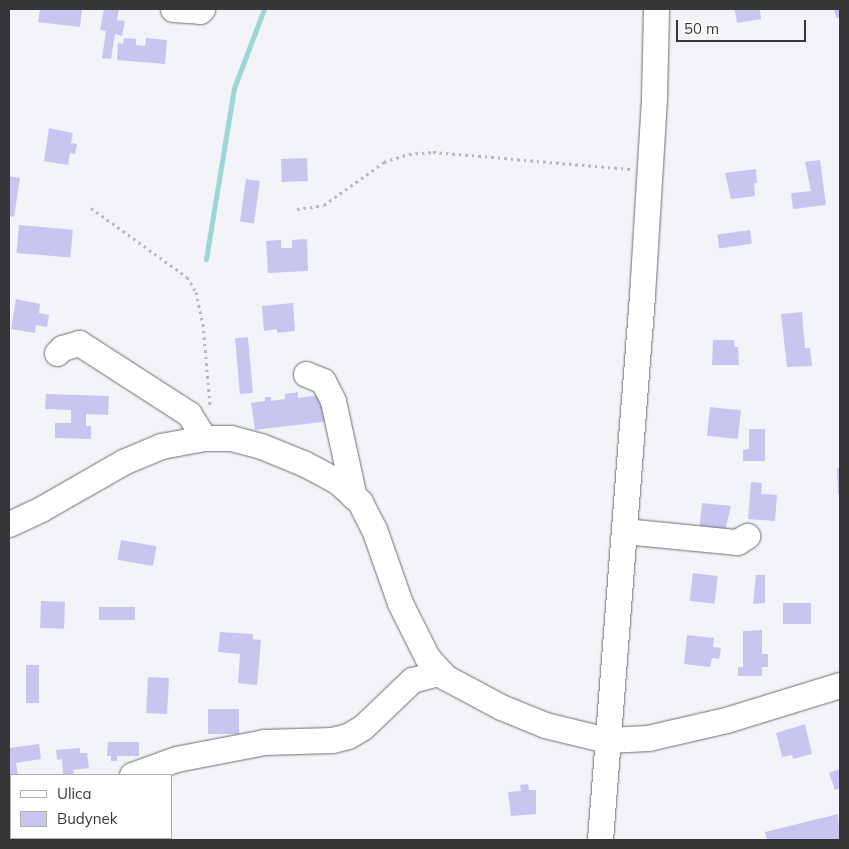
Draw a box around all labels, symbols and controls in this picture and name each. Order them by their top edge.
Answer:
scale bar [679,10,809,42]
text: 50 m [684,19,719,38]
legend [10,774,172,839]
text: Ulica [57,784,91,803]
text: Budynek [57,809,118,828]

